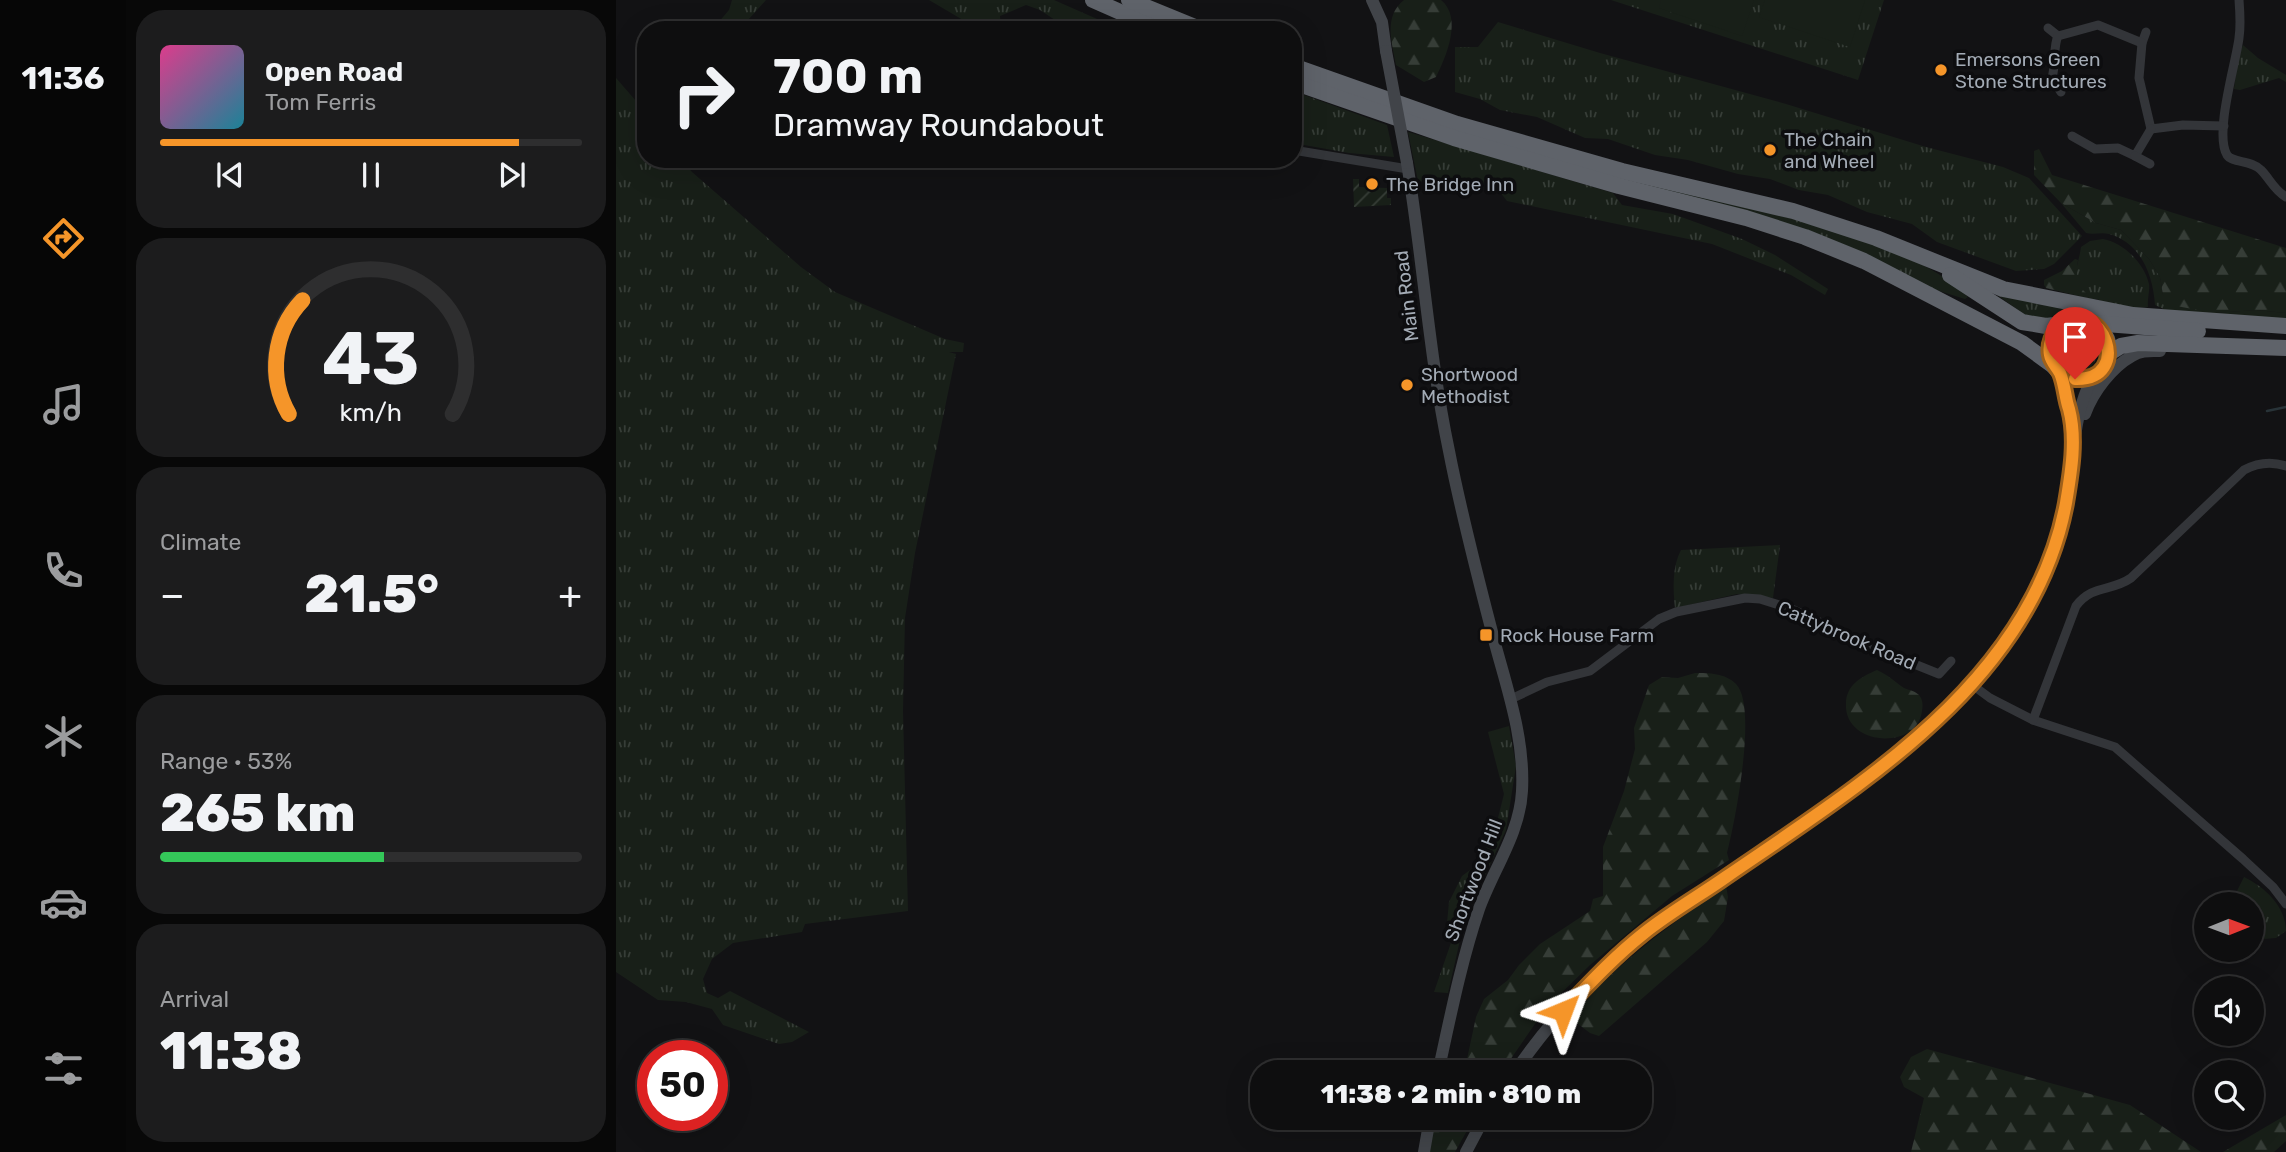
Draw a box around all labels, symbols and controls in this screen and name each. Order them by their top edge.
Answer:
text: 700 m [773,47,923,105]
place label: Emersons Green Stone Structures [1955,48,2107,93]
icon: right [658,49,749,140]
text: Open Road [265,57,403,88]
text: 11:36 [21,59,105,97]
marker: Emersons Green Stone Structures [1933,62,1949,78]
text: Tom Ferris [265,88,376,116]
text: Dramway Roundabout [773,106,1104,144]
place label: The Chain and Wheel [1784,128,1874,173]
marker: The Chain and Wheel [1762,142,1778,158]
icon: previous [211,156,249,194]
icon: pause [352,156,390,194]
icon: next [493,156,531,194]
place label: The Bridge Inn [1386,173,1514,196]
marker: The Bridge Inn [1364,176,1380,192]
icon: directions [39,214,88,263]
street label: Main Road [1390,249,1423,343]
pin [2045,307,2105,379]
text: 43 [322,316,420,402]
icon: arrive [2056,318,2094,356]
place label: Shortwood Methodist [1421,363,1518,408]
marker: Shortwood Methodist [1399,377,1415,393]
icon: music [39,380,88,429]
text: km/h [340,397,402,426]
text: Climate [160,528,241,556]
icon: phone [39,546,88,595]
text: 21.5° [304,563,439,625]
text: − [160,572,185,618]
text: + [558,572,582,618]
street label: Cattybrook Road [1774,596,1919,675]
place label: Rock House Farm [1500,624,1654,647]
marker: Rock House Farm [1478,627,1494,643]
icon: climate [39,712,88,761]
text: Range · 53% [160,747,292,775]
text: 265 km [160,782,355,844]
street label: Shortwood Hill [1440,816,1507,945]
icon: car [39,878,88,927]
north arrow [2194,892,2264,962]
map controls [2194,892,2264,1130]
position arrow [1526,974,1600,1048]
button: sound [2194,976,2264,1046]
text: Arrival [160,985,229,1013]
text: 11:38 [160,1020,302,1082]
speed limit sign: 50 [637,1040,728,1131]
icon: filters [39,1044,88,1093]
button: search [2194,1060,2264,1130]
text: 11:38 · 2 min · 810 m [1321,1079,1581,1110]

